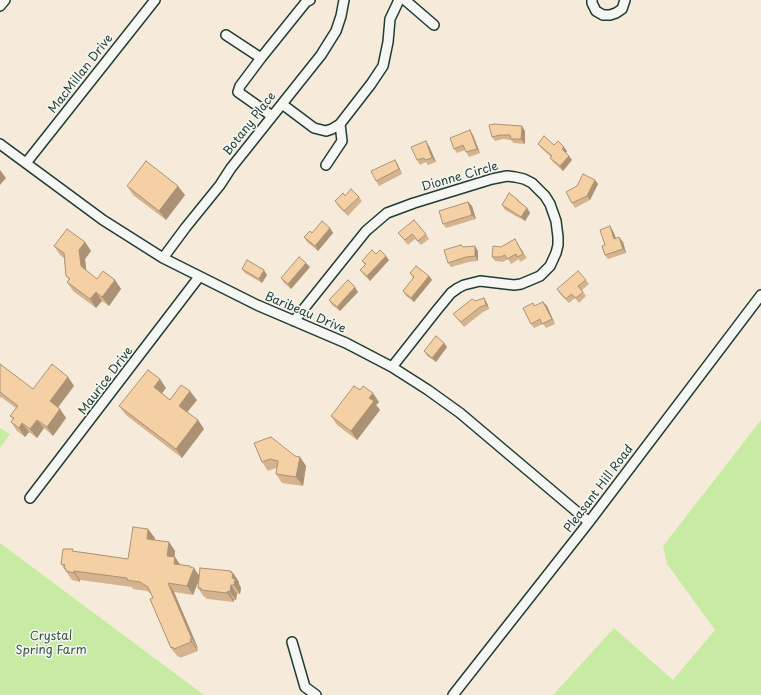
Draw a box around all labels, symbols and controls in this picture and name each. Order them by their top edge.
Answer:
street label: MacMillan Drive [46,32,116,116]
street label: Botany Place [221,89,279,159]
street label: Dionne Circle [420,159,500,195]
street label: Baribeau Drive [262,289,348,337]
street label: Maurice Drive [76,344,136,418]
street label: Pleasant Hill Road [561,442,637,536]
park label: Crystal Spring Farm [15,630,87,658]

